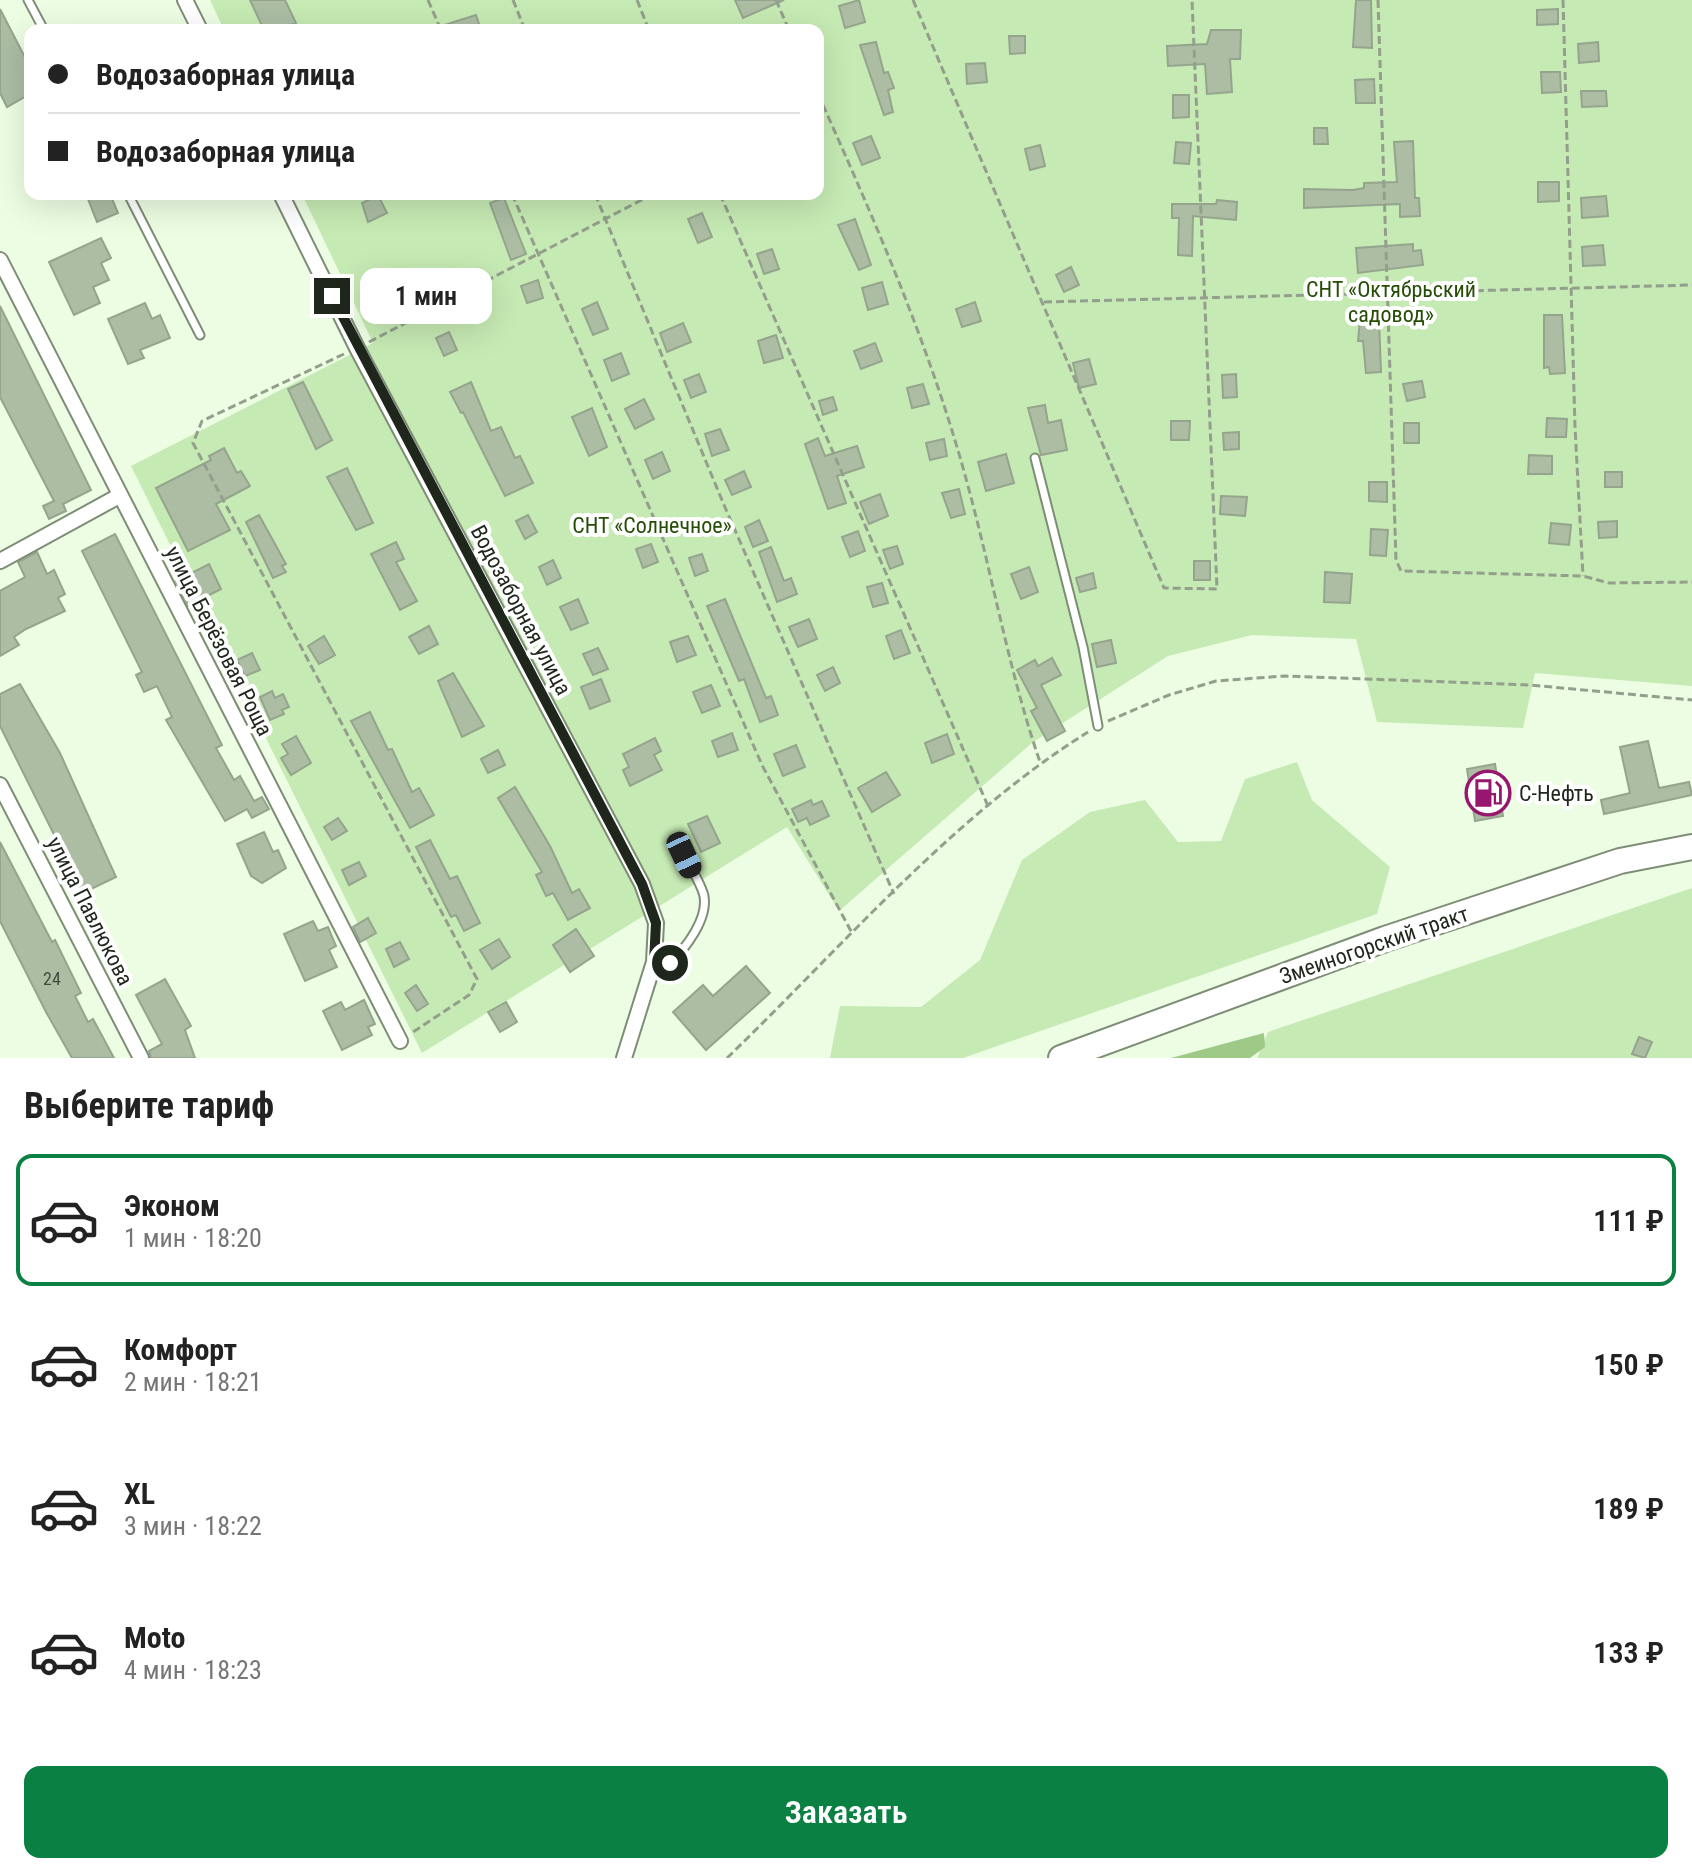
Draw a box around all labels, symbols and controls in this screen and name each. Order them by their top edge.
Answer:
text: Водозаборная улица [96,57,355,92]
text: Водозаборная улица [96,134,355,169]
callout: 1 мин [360,268,492,324]
park label: СНТ «Октябрьский садовод» [1306,277,1476,327]
route end [314,278,350,314]
text: 1 мин [395,281,457,311]
park label: СНТ «Солнечное» [572,513,732,538]
street label: Водозаборная улица [466,521,576,699]
street label: улица Берёзовая Роща [160,542,278,740]
fuel station icon: С-Нефть [1464,769,1512,817]
place label: С-Нефть [1519,781,1594,806]
car [663,828,705,882]
street label: улица Павлюкова [42,833,138,989]
street label: Змеиногорский тракт [1276,901,1472,989]
route start [652,945,688,981]
house number: 24 [43,968,61,989]
text: Выберите тариф [24,1085,274,1127]
icon: car [28,1184,100,1256]
text: Эконом [124,1188,220,1223]
text: 111 ₽ [1593,1203,1664,1238]
text: 1 мин · 18:20 [124,1223,262,1253]
icon: car [28,1328,100,1400]
text: Комфорт [124,1332,237,1367]
text: 150 ₽ [1593,1347,1664,1382]
text: 2 мин · 18:21 [124,1367,262,1397]
icon: car [28,1472,100,1544]
text: XL [124,1476,155,1511]
text: 189 ₽ [1593,1491,1664,1526]
text: 3 мин · 18:22 [124,1511,262,1541]
icon: car [28,1616,100,1688]
text: Moto [124,1620,185,1655]
text: 133 ₽ [1593,1635,1664,1670]
text: 4 мин · 18:23 [124,1655,262,1685]
button: Заказать [24,1766,1668,1858]

